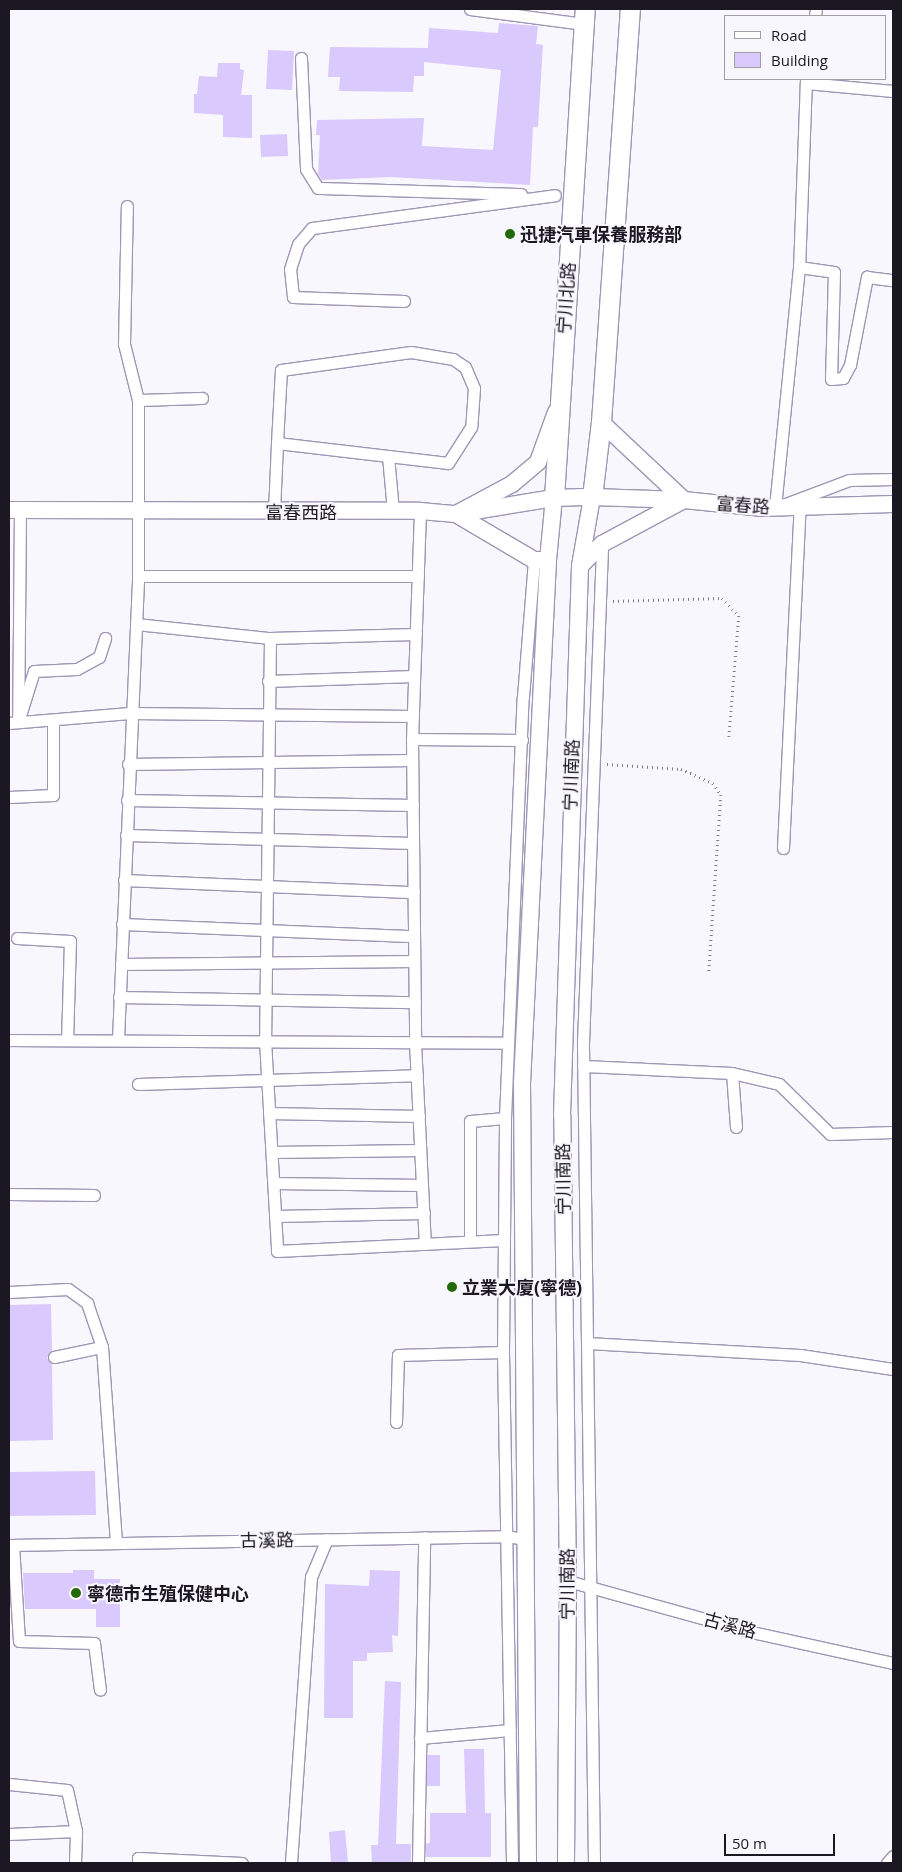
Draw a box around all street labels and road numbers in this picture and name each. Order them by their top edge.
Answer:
street label: 宁川北路 [553,261,579,335]
street label: 富春路 [715,492,771,518]
street label: 富春西路 [265,501,337,523]
street label: 宁川南路 [559,739,583,811]
street label: 宁川南路 [552,1143,574,1215]
street label: 古溪路 [240,1529,294,1551]
street label: 宁川南路 [556,1548,578,1620]
street label: 古溪路 [701,1608,759,1642]

